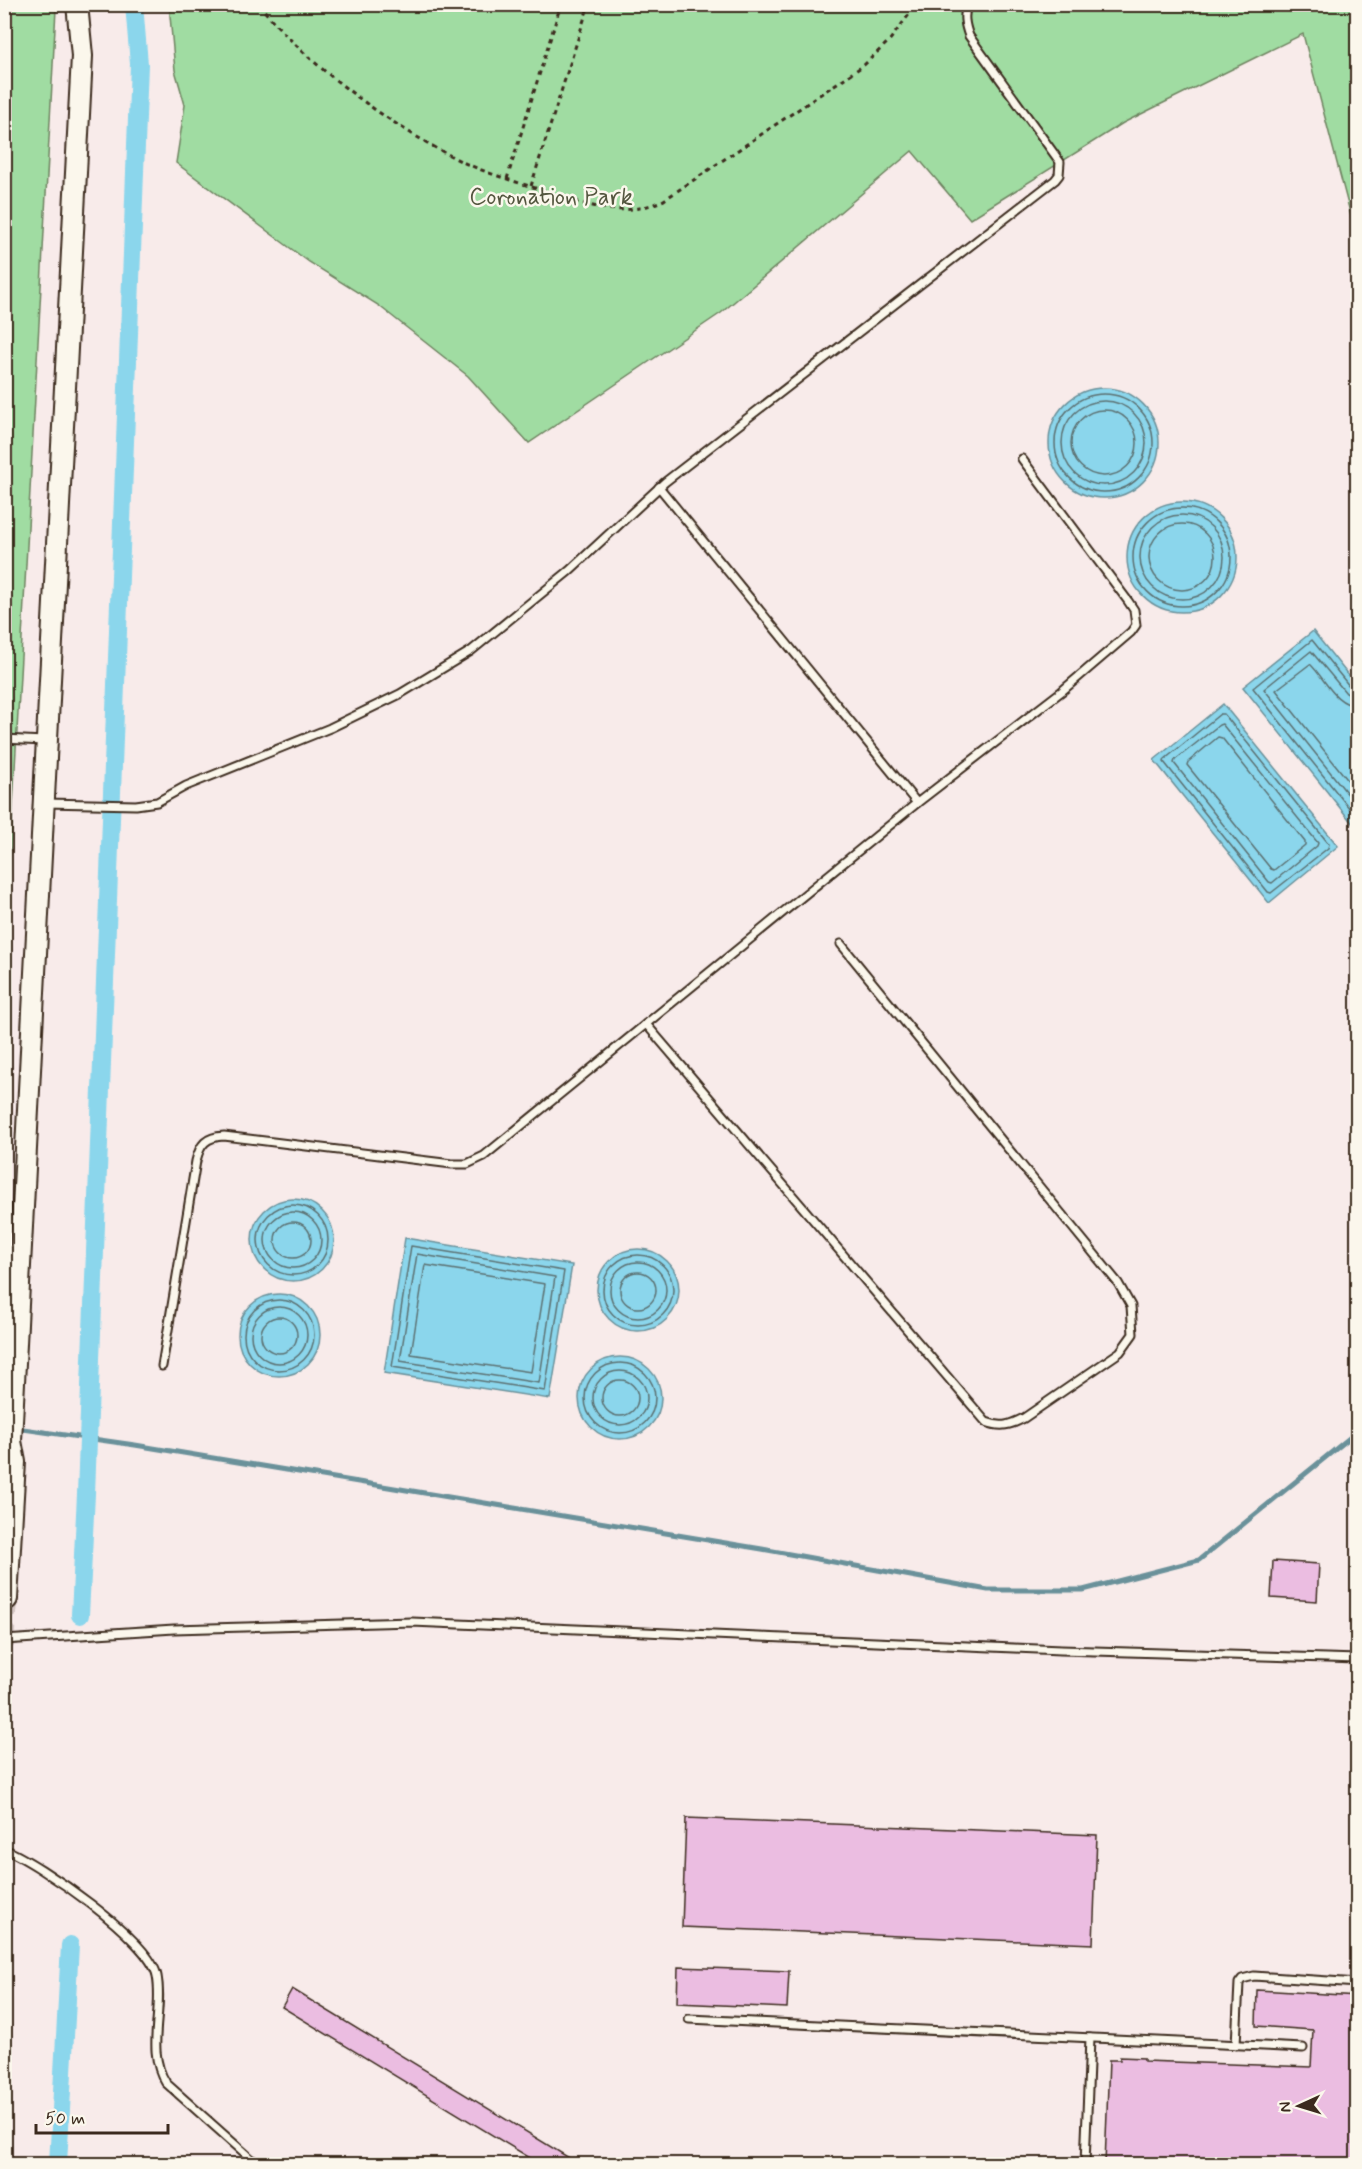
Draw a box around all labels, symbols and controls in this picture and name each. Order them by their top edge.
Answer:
park label: Coronation Park [469,182,633,213]
north arrow [1269,2076,1329,2136]
scale bar [36,2097,168,2135]
text: N [1275,2101,1296,2113]
text: 50 m [45,2107,85,2131]

